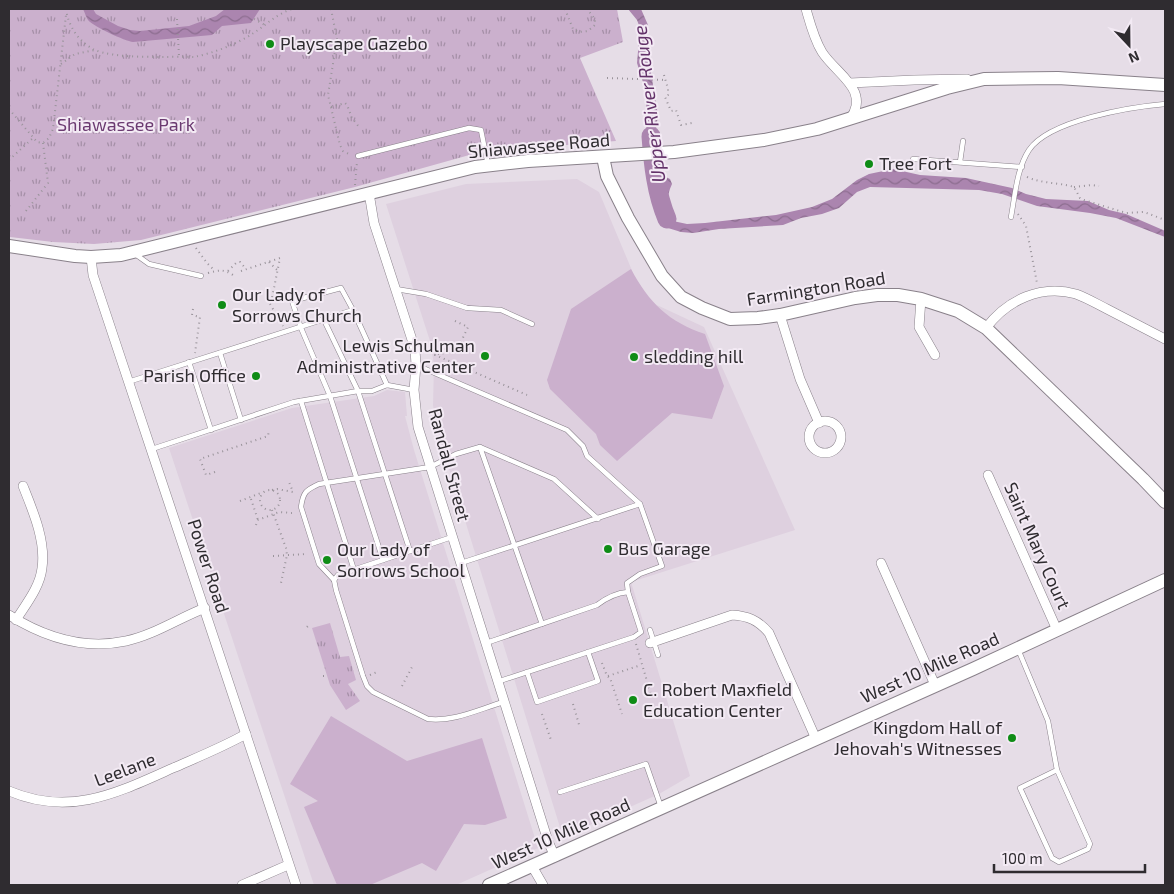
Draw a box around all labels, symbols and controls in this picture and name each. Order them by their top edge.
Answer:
north arrow [1104,20,1154,70]
water label: Upper River Rouge [627,24,670,184]
place label: Playscape Gazebo [280,32,428,54]
marker: Playscape Gazebo [264,38,276,50]
text: N [1126,48,1142,67]
park label: Shiawassee Park [57,113,195,135]
street label: Shiawassee Road [467,128,611,162]
place label: Tree Fort [879,152,952,174]
marker: Tree Fort [863,158,875,170]
street label: Farmington Road [745,266,887,310]
place label: Our Lady of Sorrows Church [232,283,362,326]
marker: Our Lady of Sorrows Church [216,299,228,311]
place label: Lewis Schulman Administrative Center [297,334,475,377]
place label: sledding hill [644,345,744,367]
marker: Lewis Schulman Administrative Center [479,350,491,362]
marker: sledding hill [628,351,640,363]
place label: Parish Office [143,364,246,386]
marker: Parish Office [250,370,262,382]
street label: Randall Street [424,406,476,524]
street label: Saint Mary Court [1000,479,1076,613]
street label: Power Road [183,516,234,615]
place label: Bus Garage [618,537,711,559]
place label: Our Lady of Sorrows School [337,538,465,581]
marker: Bus Garage [602,543,614,555]
marker: Our Lady of Sorrows School [321,554,333,566]
street label: West 10 Mile Road [857,627,1002,707]
place label: C. Robert Maxfield Education Center [643,678,792,721]
marker: C. Robert Maxfield Education Center [627,694,639,706]
place label: Kingdom Hall of Jehovah's Witnesses [834,716,1003,759]
marker: Kingdom Hall of Jehovah's Witnesses [1006,732,1018,744]
street label: Leelane [91,747,158,791]
street label: West 10 Mile Road [488,793,633,873]
scale bar [994,842,1145,874]
text: 100 m [1002,849,1043,867]

